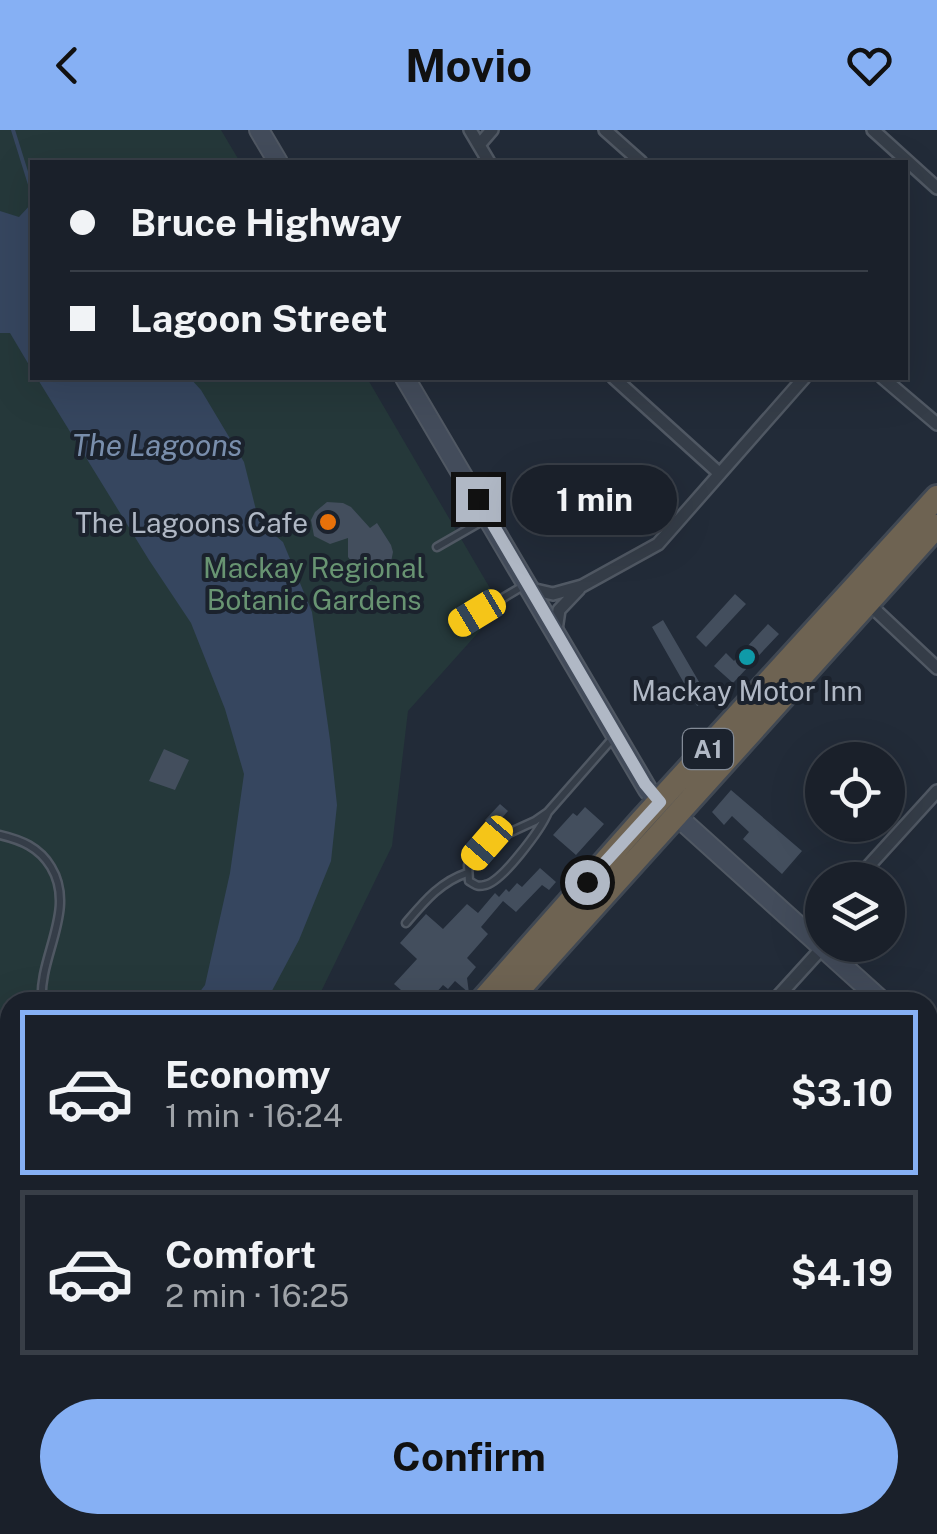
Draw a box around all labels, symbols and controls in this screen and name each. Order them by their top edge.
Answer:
icon: back [40,38,95,93]
icon: heart [842,38,897,93]
text: Movio [405,39,532,92]
text: Bruce Highway [130,200,402,245]
text: Lagoon Street [130,296,388,341]
water label: The Lagoons [72,427,242,463]
callout: 1 min [513,464,678,534]
route end [456,477,501,522]
text: 1 min [556,481,633,518]
place label: The Lagoons Cafe [75,506,308,539]
marker: The Lagoons Cafe [317,511,339,533]
park label: Mackay Regional Botanic Gardens [203,551,425,616]
car [444,585,510,641]
marker: Mackay Motor Inn [736,646,758,668]
place label: Mackay Motor Inn [631,674,863,707]
road number: A1 [683,729,733,769]
map controls [805,742,905,962]
button: locate [805,742,905,842]
car [456,811,518,875]
route start [565,860,610,905]
button: layers [805,862,905,962]
icon: car [45,1048,135,1138]
text: Economy [165,1052,331,1097]
text: $3.10 [791,1070,893,1115]
text: 1 min · 16:24 [165,1097,343,1134]
icon: car [45,1228,135,1318]
text: Comfort [165,1232,316,1277]
text: $4.19 [791,1250,893,1295]
text: 2 min · 16:25 [165,1277,349,1314]
button: Confirm [40,1399,898,1514]

